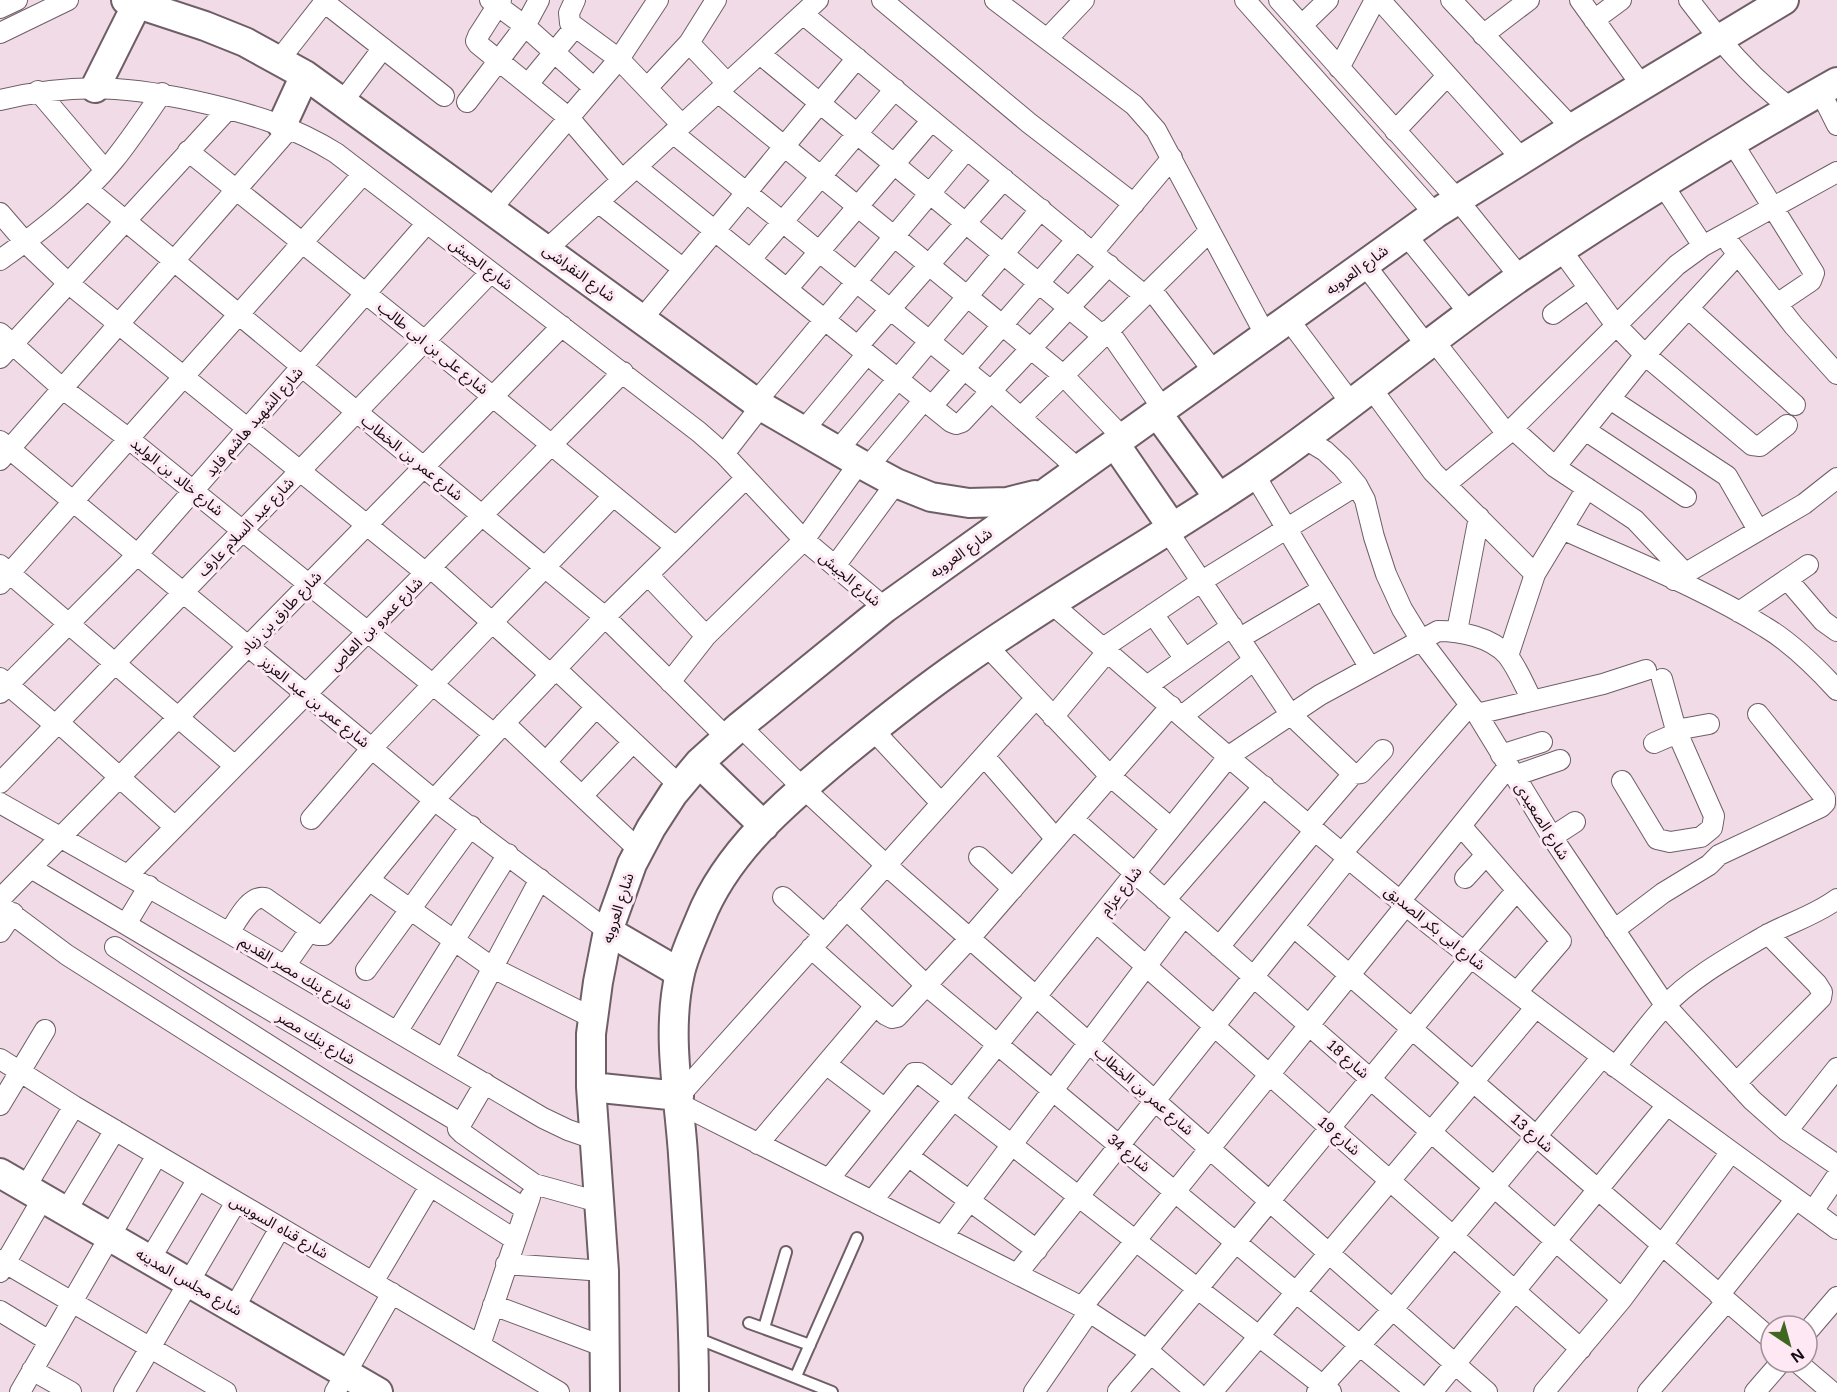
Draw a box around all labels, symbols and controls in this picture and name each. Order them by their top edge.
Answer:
street label: شارع الجيش [444,234,517,296]
street label: شارع النقراشى [537,241,619,308]
street label: شارع العروبه [1322,241,1394,301]
street label: شارع على بن ابى طالب [372,298,492,401]
street label: شارع الشهيد هاشم فايد [201,363,309,483]
street label: شارع عمر بن الخطاب [356,411,467,507]
street label: شارع خالد بن الوليد [125,434,227,522]
street label: شارع عبد السلام عارف [194,474,300,582]
street label: شارع العروبه [926,524,998,584]
street label: شارع الجيش [814,548,885,612]
street label: شارع طارق بن زياد [237,567,328,661]
street label: شارع عمرو بن العاص [326,573,429,677]
street label: شارع عمر بن عبد العزيز [254,652,373,754]
street label: شارع الصعيدى [1509,779,1573,865]
street label: شارع عزام [1096,863,1148,921]
street label: شارع العروبه [598,870,641,946]
street label: شارع ابى بكر الصديق [1379,882,1489,977]
street label: شارع بنك مصر القديم [235,932,356,1017]
street label: شارع بنك مصر [271,1007,359,1071]
street label: شارع 18 [1321,1036,1373,1085]
street label: شارع عمر بن الخطاب [1089,1043,1198,1141]
street label: شارع 13 [1505,1110,1557,1159]
street label: شارع 19 [1312,1113,1364,1162]
street label: شارع 34 [1102,1130,1154,1178]
street label: شارع قناه السويس [225,1192,332,1265]
street label: شارع مجلس المدينه [131,1244,245,1322]
north arrow [1759,1314,1819,1374]
text: N [1788,1345,1807,1366]

